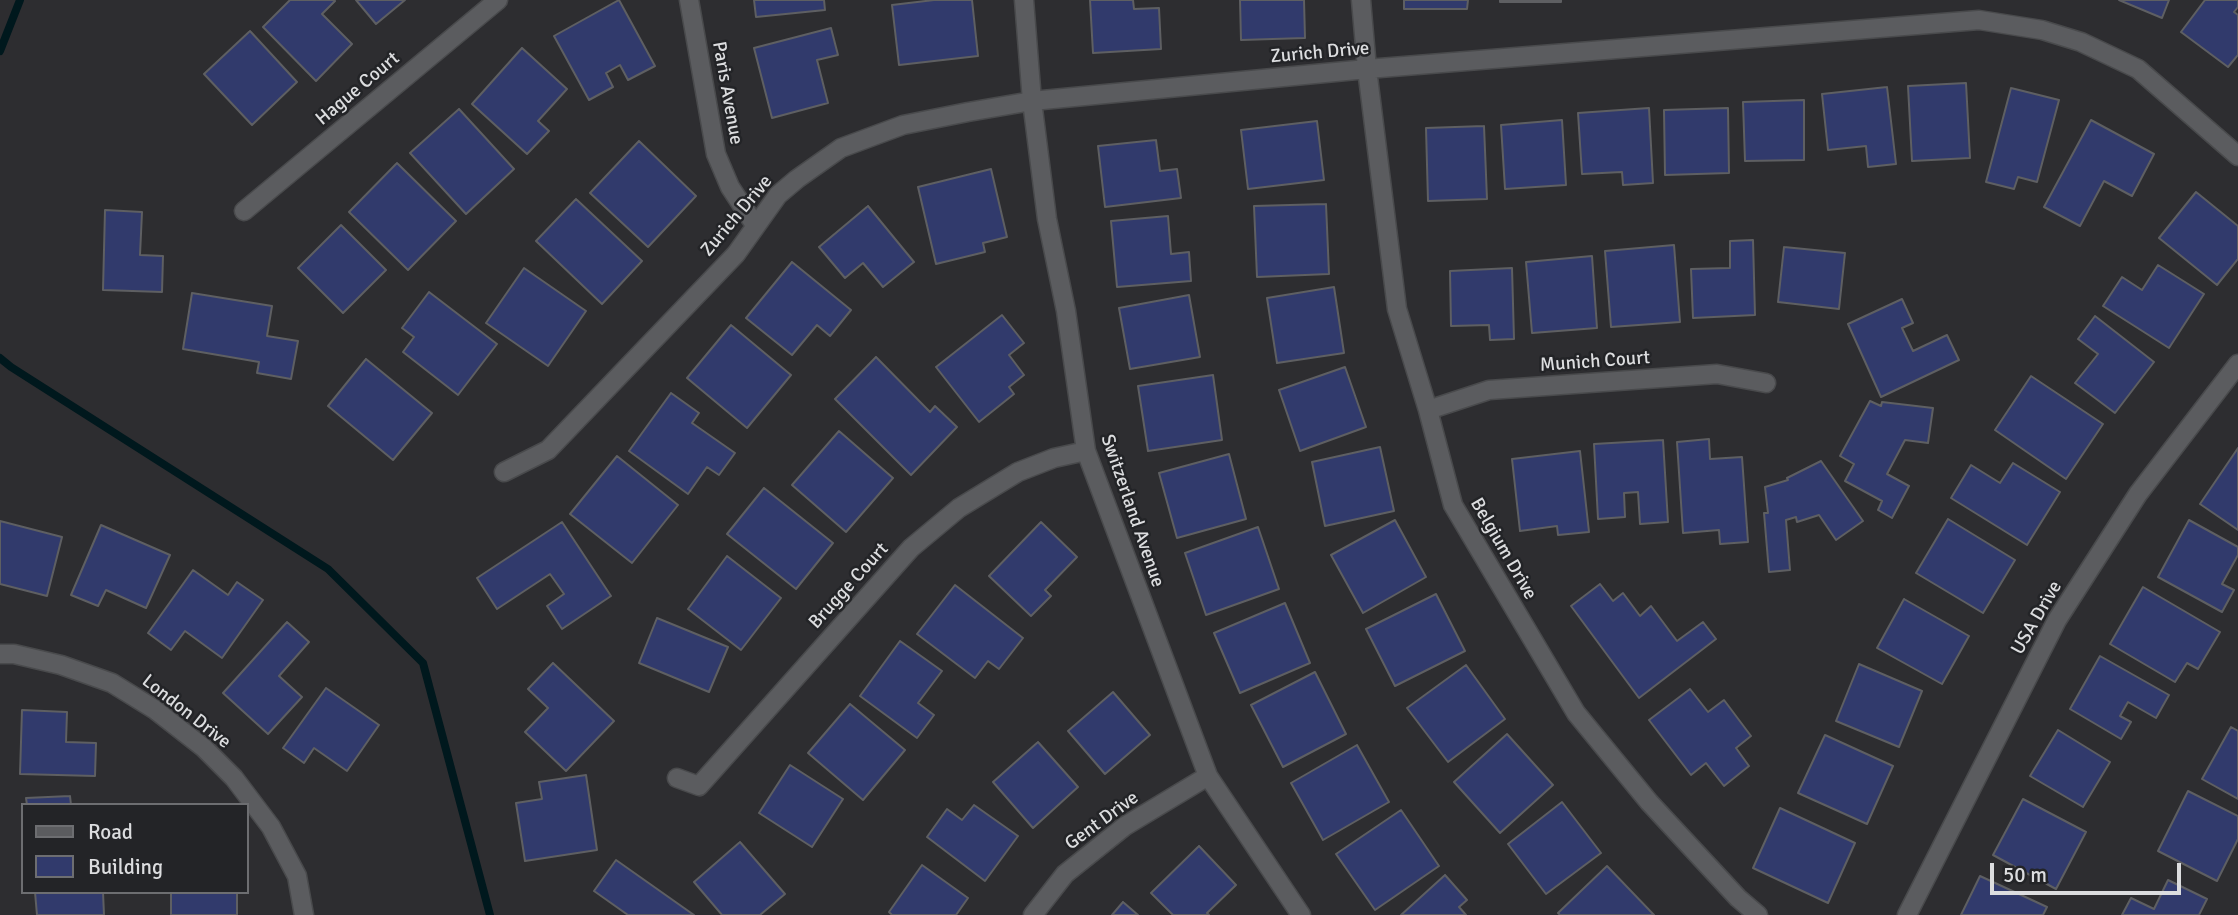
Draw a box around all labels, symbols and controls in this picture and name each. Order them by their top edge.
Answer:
street label: Zurich Drive [1270,37,1370,69]
street label: Paris Avenue [707,40,747,146]
street label: Hague Court [312,47,404,131]
street label: Zurich Drive [696,171,778,261]
street label: Munich Court [1539,347,1651,377]
street label: Switzerland Avenue [1095,432,1169,590]
street label: Belgium Drive [1465,494,1541,604]
street label: Brugge Court [804,538,894,634]
street label: USA Drive [2007,577,2067,659]
street label: London Drive [137,670,235,754]
street label: Gent Drive [1061,787,1143,855]
legend [21,803,248,894]
text: Road [88,819,133,845]
scale bar [1993,848,2184,892]
text: Building [88,854,163,880]
text: 50 m [2003,862,2047,888]

